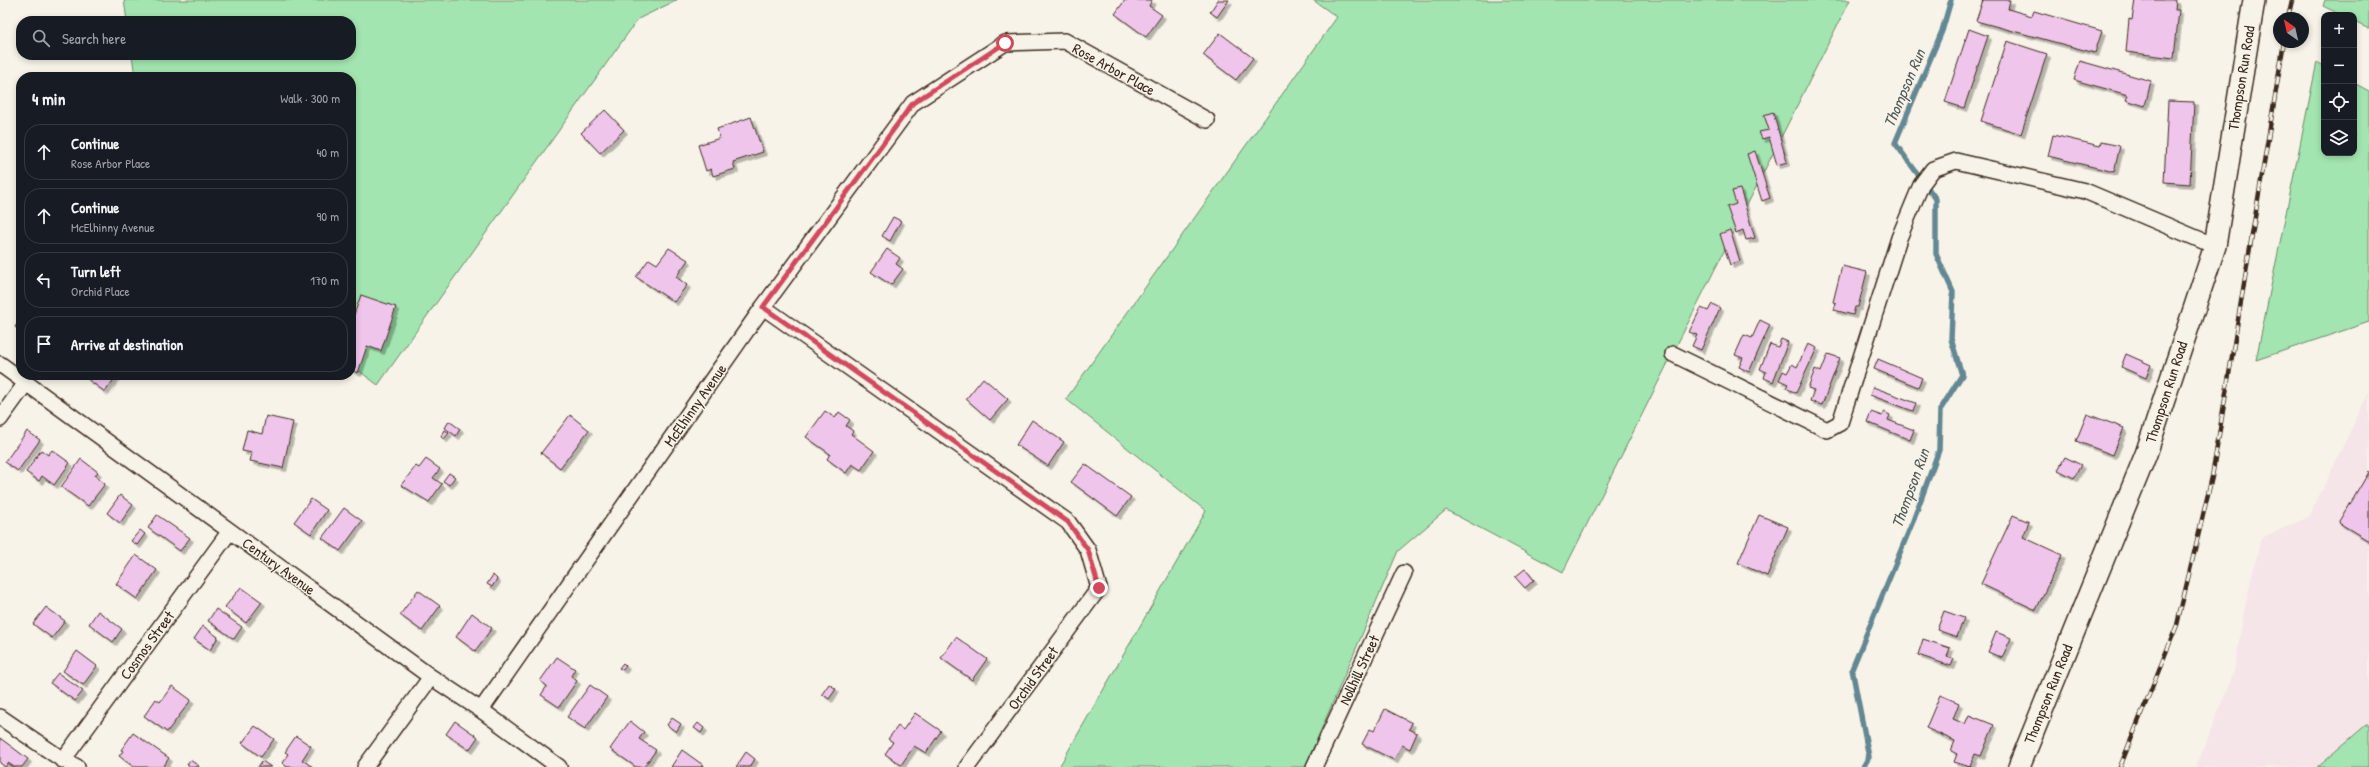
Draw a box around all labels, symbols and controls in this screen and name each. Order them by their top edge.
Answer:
north arrow [2273,12,2309,48]
map controls [2321,12,2357,156]
button: + [2321,12,2357,48]
search box [16,16,356,60]
street label: Thompson Run Road [2222,24,2260,132]
icon: search [30,27,52,49]
text: Search here [62,28,126,49]
route start [996,34,1014,52]
street label: Rose Arbor Place [1069,38,1159,100]
water label: Thompson Run [1878,44,1931,130]
button: − [2321,48,2357,84]
button: locate [2321,84,2357,120]
text: 4 min [32,87,65,110]
text: Walk · 300 m [280,89,340,107]
button: layers [2321,120,2357,156]
text: Continue [71,133,119,154]
icon: ahead [33,141,55,163]
text: 40 m [316,143,339,161]
text: Rose Arbor Place [71,154,150,172]
text: Continue [71,197,119,218]
icon: ahead [33,205,55,227]
text: 90 m [317,207,339,225]
text: McElhinny Avenue [71,218,155,236]
text: Turn left [71,261,121,282]
icon: left [33,269,55,291]
text: 170 m [310,271,339,289]
text: Orchid Place [71,282,130,300]
icon: arrive [33,333,55,355]
text: Arrive at destination [71,334,183,355]
street label: Thompson Run Road [2140,338,2192,445]
street label: McElhinny Avenue [659,359,731,451]
water label: Thompson Run [1886,444,1935,531]
street label: Century Avenue [238,532,320,600]
route end [1090,579,1108,597]
street label: Cosmos Street [115,606,180,684]
street label: Nollhill Street [1334,631,1385,708]
street label: Orchid Street [1003,641,1064,714]
street label: Thompson Run Road [2018,641,2078,747]

